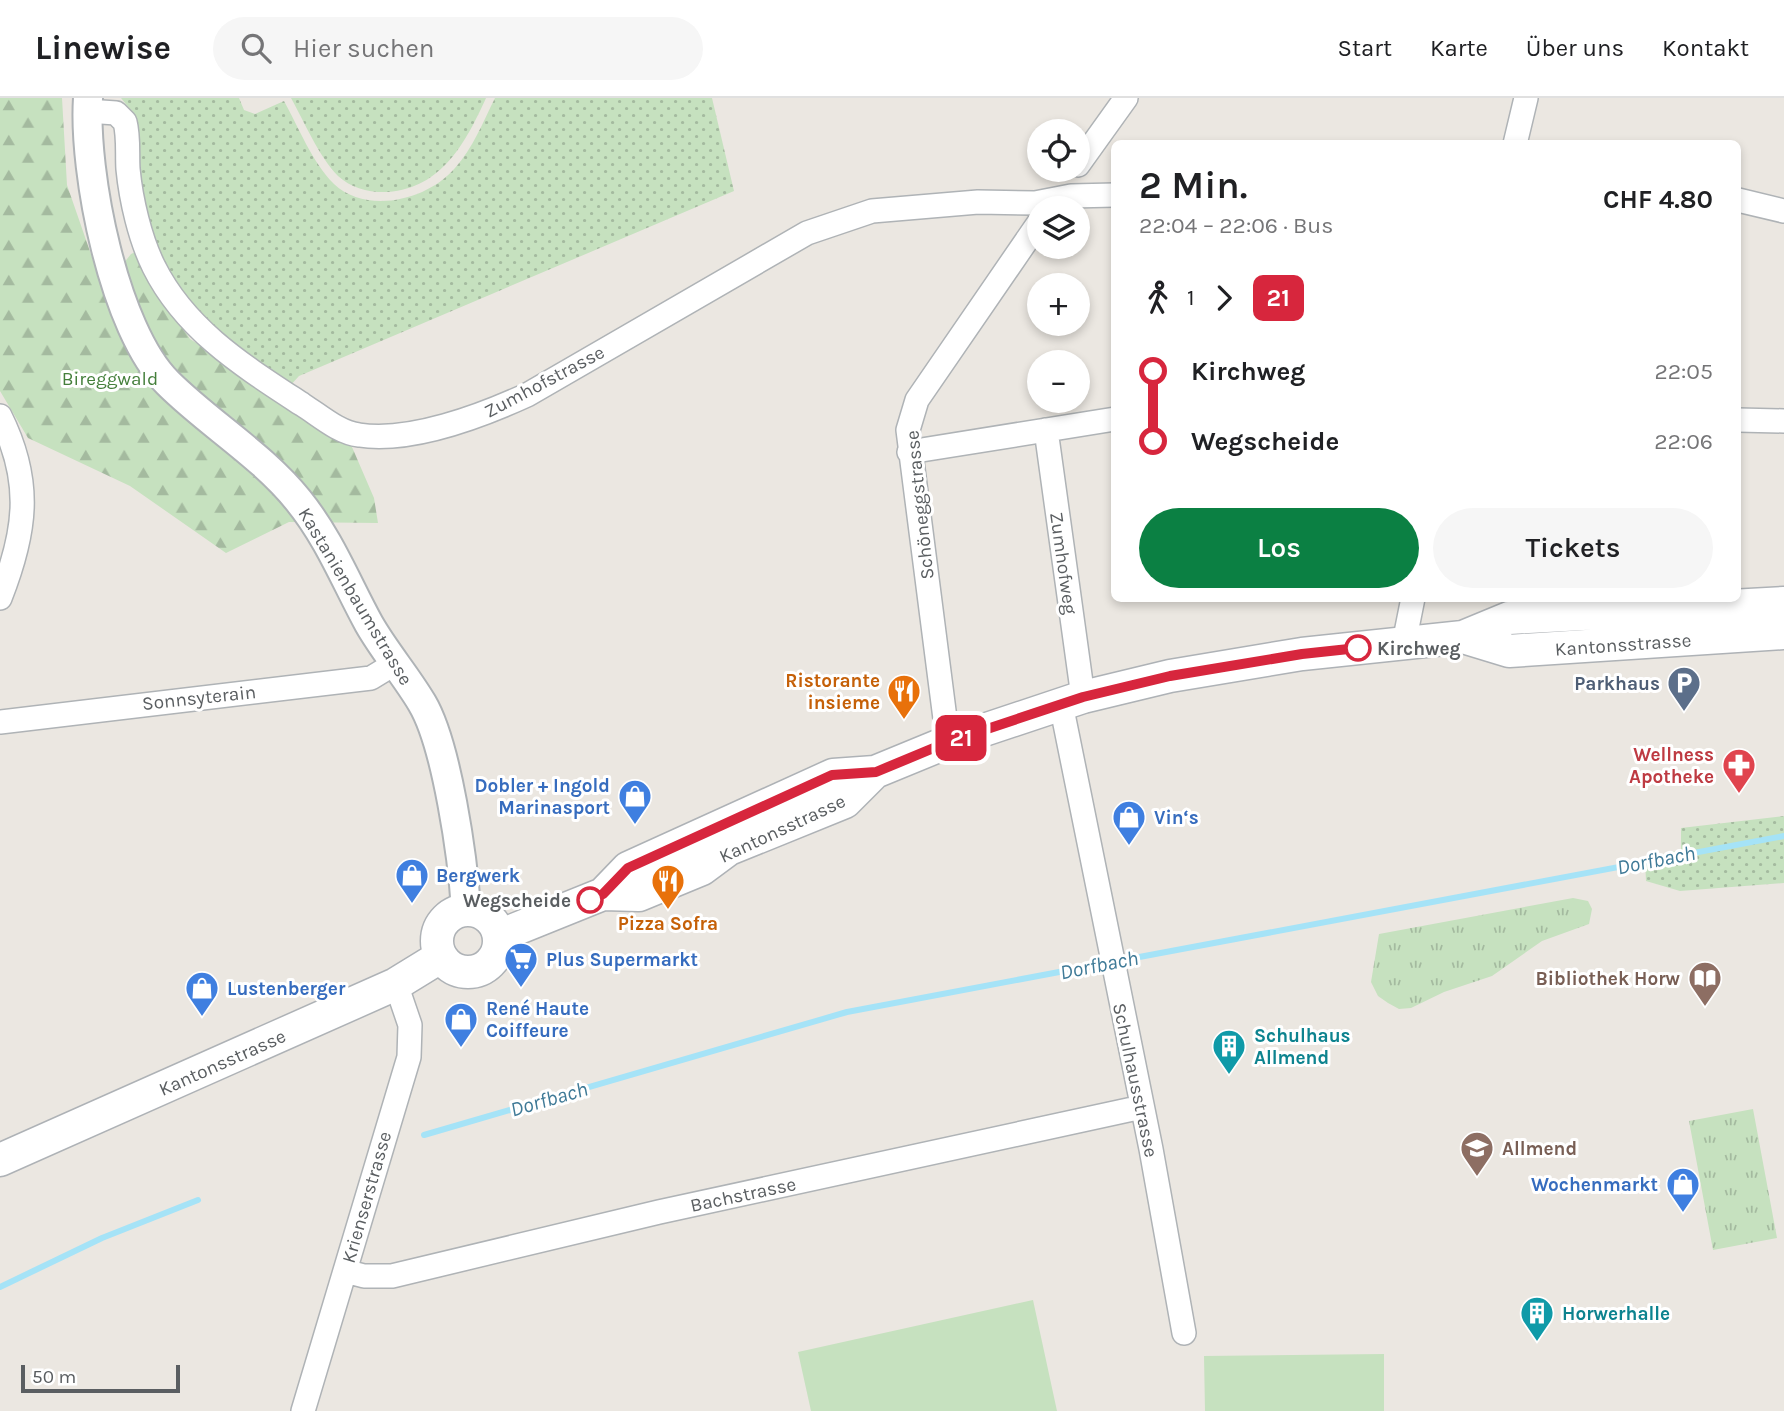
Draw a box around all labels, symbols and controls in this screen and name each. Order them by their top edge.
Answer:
search box [213,17,703,80]
text: Linewise [35,29,171,67]
icon: search [237,29,275,67]
text: Hier suchen [293,33,435,64]
text: Start [1338,34,1392,62]
text: Karte [1430,34,1488,62]
text: Über uns [1526,34,1624,62]
text: Kontakt [1662,34,1749,62]
map controls [1027,119,1090,413]
button: locate [1027,119,1090,182]
text: 2 Min. [1139,163,1248,208]
text: CHF 4.80 [1603,184,1713,215]
button: layers [1027,196,1090,259]
text: 22:04 – 22:06 · Bus [1139,212,1333,239]
button: + [1027,273,1090,336]
icon: walk [1139,279,1177,317]
icon: forward [1205,279,1243,317]
text: 1 [1187,284,1195,311]
text: 21 [1267,284,1290,312]
street label: Zumhofstrasse [481,341,608,423]
button: − [1027,350,1090,413]
text: Kirchweg [1191,356,1305,387]
text: 22:05 [1654,358,1713,385]
park label: Bireggwald [62,368,158,390]
text: Wegscheide [1191,426,1339,457]
text: 22:06 [1654,428,1713,455]
street label: Schöneggstrasse [901,429,939,581]
street label: Kastanienbaumstrasse [293,504,417,689]
button: Los [1139,508,1419,588]
button: Tickets [1433,508,1713,588]
street label: Zumhofweg [1045,511,1081,616]
street label: Kantonsstrasse [1554,629,1692,661]
marker: Kirchweg [1345,635,1371,661]
place label: Kirchweg [1377,638,1461,660]
parking icon: Parkhaus [1665,664,1703,713]
place label: Ristorante insieme [785,670,880,714]
restaurant icon: Ristorante insieme [885,672,923,721]
place label: Parkhaus [1574,673,1660,695]
street label: Sonnsyterain [141,681,257,715]
line badge: 21 [930,715,992,761]
text: 21 [949,724,973,752]
place label: Wellness Apotheke [1629,744,1714,788]
pharmacy icon: Wellness Apotheke [1720,746,1758,795]
place label: Dobler + Ingold Marinasport [475,775,610,819]
shop icon: Dobler + Ingold Marinasport [616,777,654,826]
street label: Kantonsstrasse [716,790,849,868]
shop icon: Vin‘s [1110,798,1148,847]
place label: Vin‘s [1154,807,1199,829]
water label: Dorfbach [1615,841,1697,879]
shop icon: Bergwerk [393,856,431,905]
restaurant icon: Pizza Sofra [649,862,687,911]
place label: Bergwerk [436,865,520,887]
marker: Wegscheide [577,887,603,913]
place label: Wegscheide [463,890,571,912]
place label: Pizza Sofra [618,913,718,935]
supermarket icon: Plus Supermarkt [502,940,540,989]
water label: Dorfbach [1058,946,1140,984]
place label: Plus Supermarkt [546,949,698,971]
library icon: Bibliothek Horw [1686,959,1724,1008]
place label: Bibliothek Horw [1536,968,1681,990]
shop icon: Lustenberger [183,969,221,1018]
place label: Lustenberger [227,978,346,1000]
place label: René Haute Coiffeure [486,998,589,1042]
shop icon: René Haute Coiffeure [442,1000,480,1049]
street label: Schulhausstrasse [1108,1001,1162,1159]
street label: Kantonsstrasse [156,1025,289,1101]
place label: Schulhaus Allmend [1254,1025,1351,1069]
building icon: Schulhaus Allmend [1210,1027,1248,1076]
water label: Dorfbach [508,1077,590,1121]
street label: Krienserstrasse [338,1129,396,1266]
school or university icon: Allmend [1458,1129,1496,1178]
place label: Allmend [1502,1138,1577,1160]
shop icon: Wochenmarkt [1664,1165,1702,1214]
street label: Bachstrasse [688,1173,798,1217]
place label: Wochenmarkt [1531,1174,1658,1196]
building icon: Horwerhalle [1518,1294,1556,1343]
place label: Horwerhalle [1562,1303,1670,1325]
scale bar [21,1362,180,1394]
text: 50 m [32,1366,76,1388]

